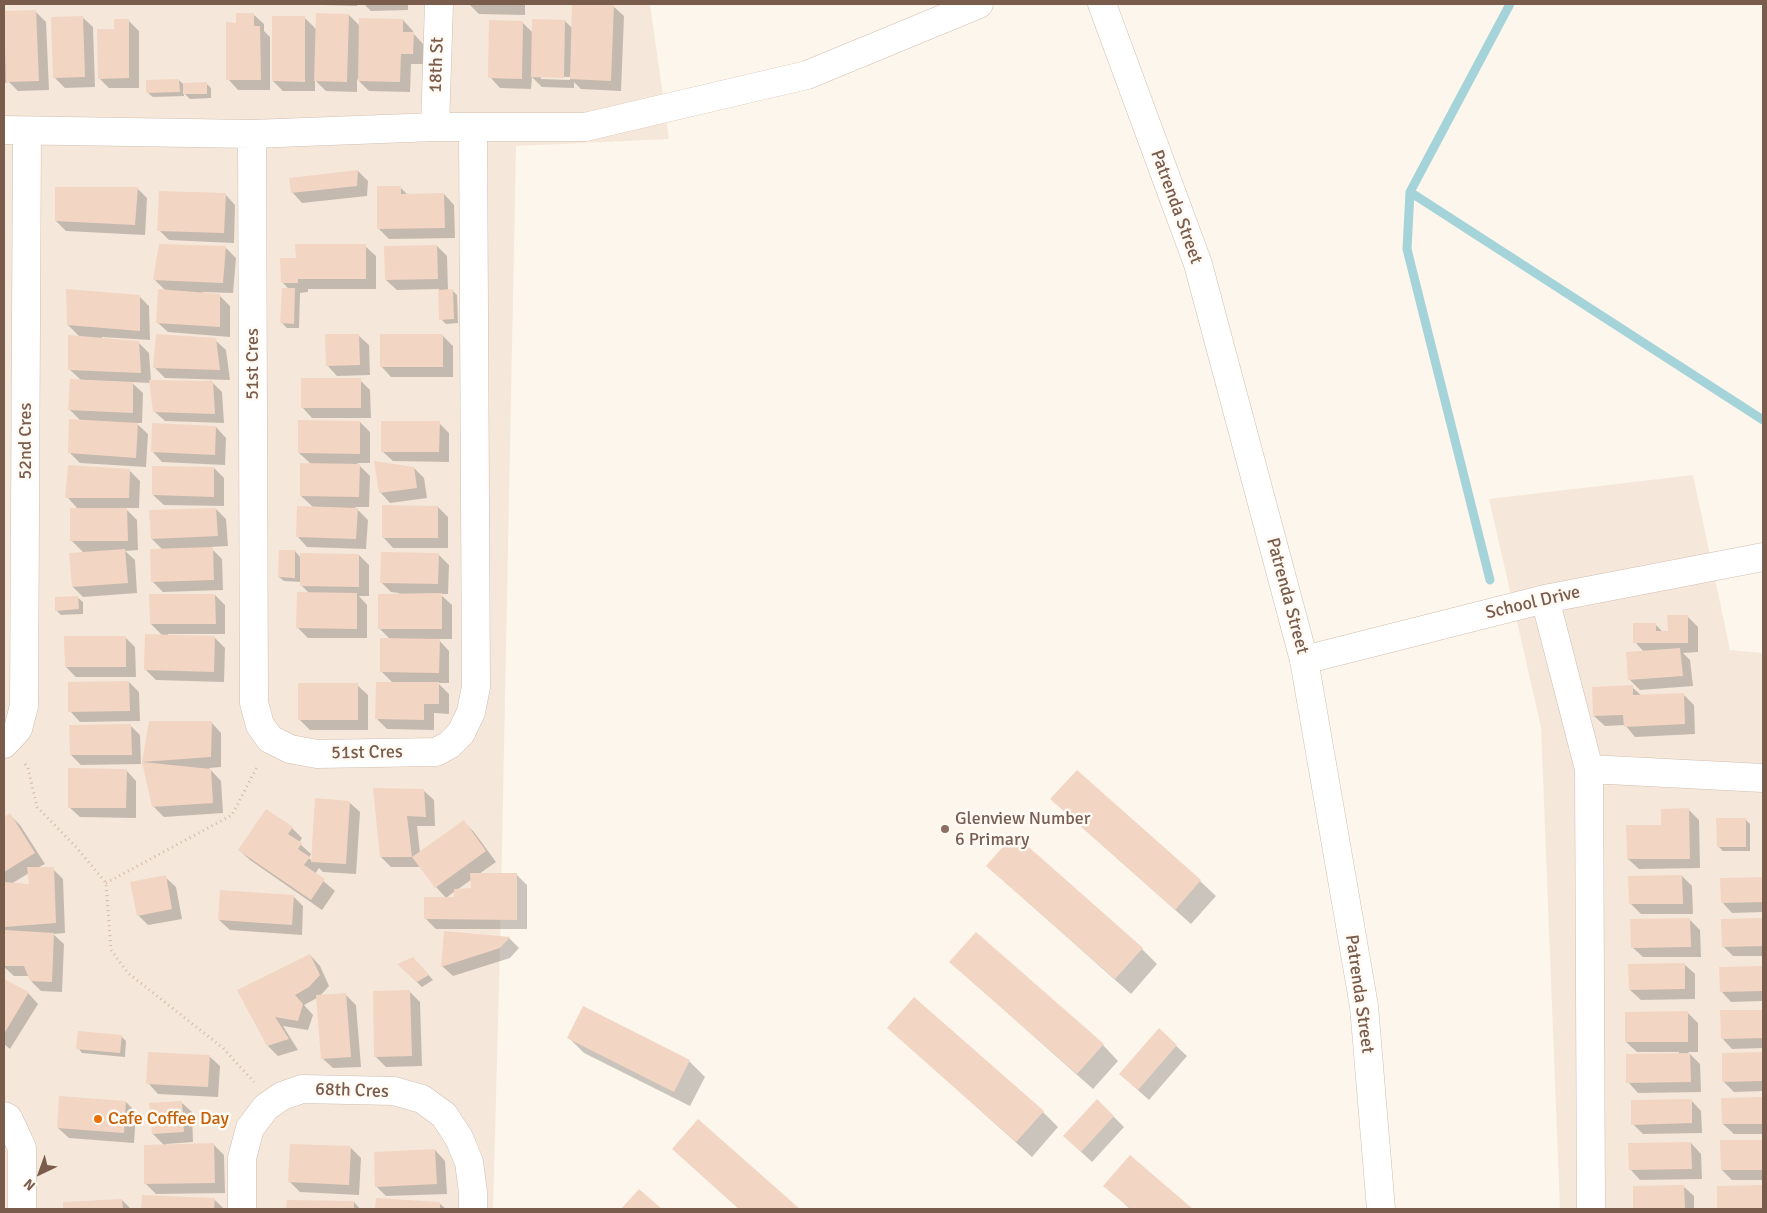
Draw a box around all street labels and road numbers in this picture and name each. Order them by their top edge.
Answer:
street label: 18th St [425,37,449,93]
street label: Patrenda Street [1145,147,1207,267]
street label: 51st Cres [242,328,264,400]
street label: 52nd Cres [15,403,37,479]
street label: Patrenda Street [1261,535,1313,657]
street label: School Drive [1484,582,1582,624]
street label: 51st Cres [331,742,403,764]
street label: Patrenda Street [1340,933,1378,1055]
street label: 68th Cres [315,1079,389,1103]

